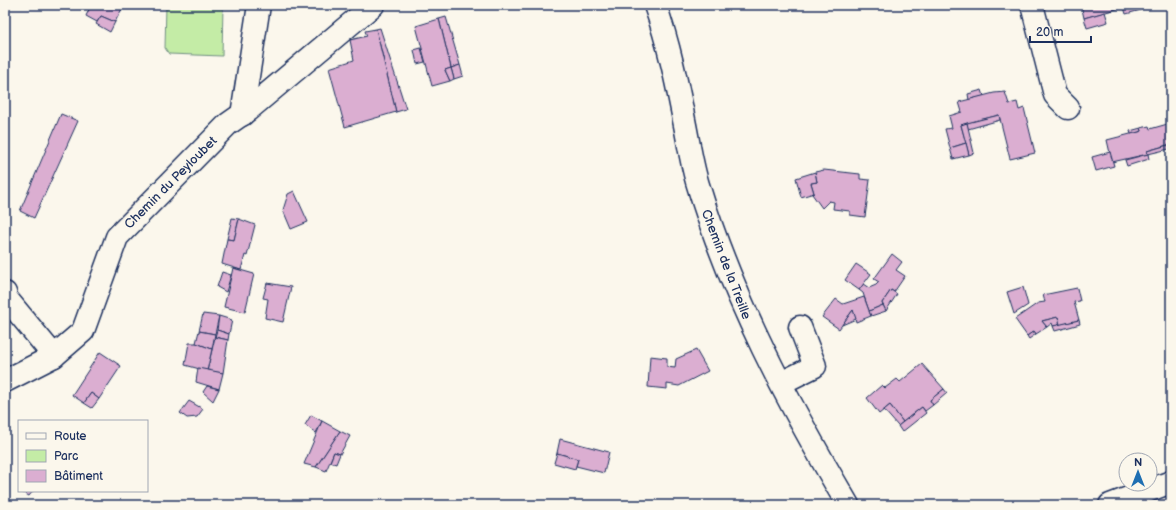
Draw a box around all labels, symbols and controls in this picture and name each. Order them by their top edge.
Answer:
scale bar [1030,18,1091,44]
text: 20 m [1036,25,1063,40]
street label: Chemin du Peyloubet [121,133,220,232]
street label: Chemin de la Treille [698,207,755,322]
legend [18,420,148,492]
text: Route [54,429,86,444]
text: Parc [54,449,78,464]
north arrow [1118,452,1158,492]
text: N [1134,456,1142,469]
text: Bâtiment [54,469,103,484]

